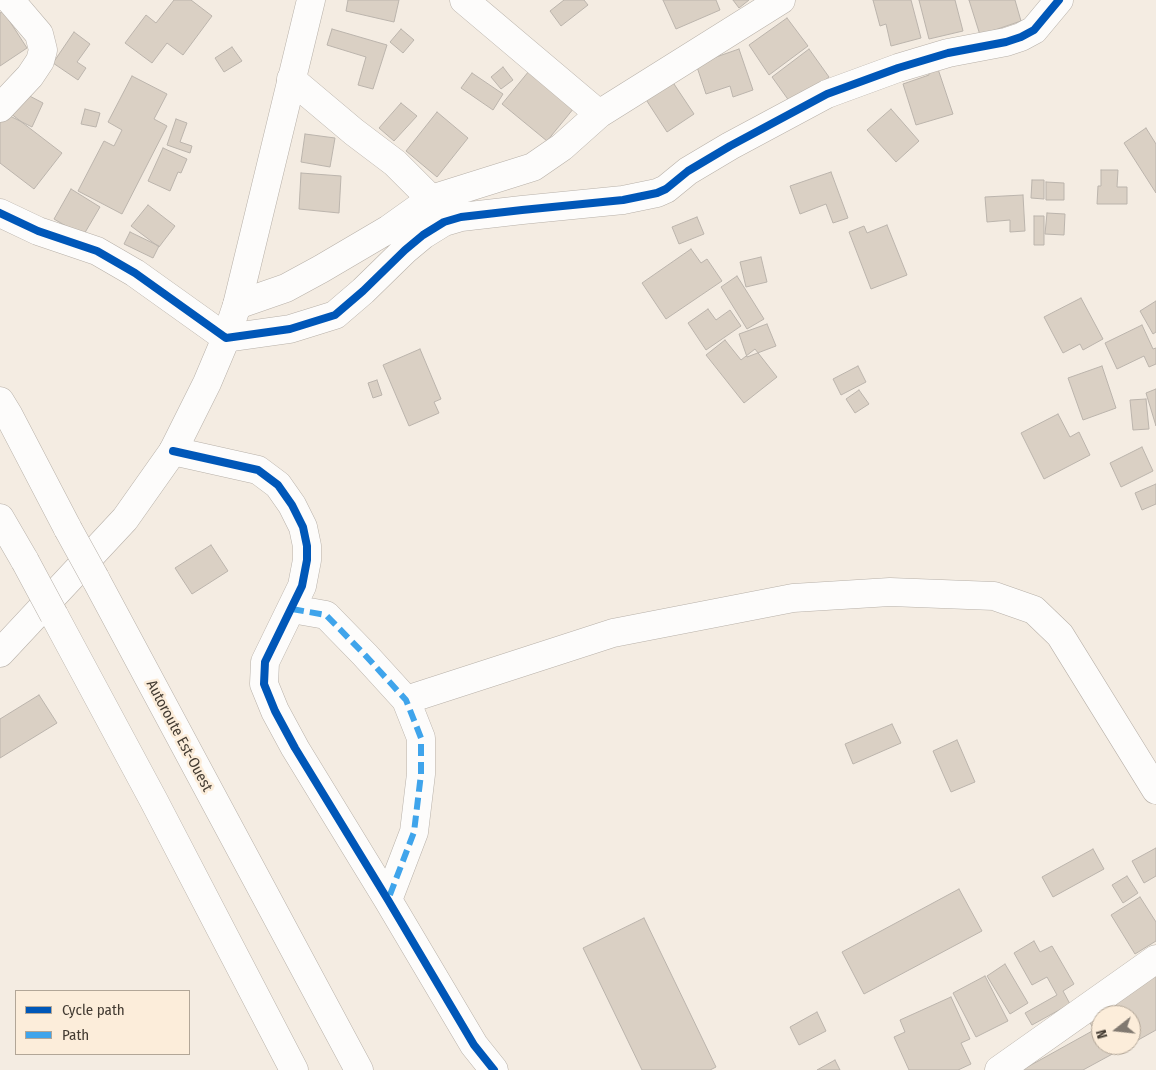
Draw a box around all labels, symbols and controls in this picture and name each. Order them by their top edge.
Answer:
street label: Autoroute Est-Ouest [142,677,216,795]
legend [15,990,190,1055]
text: Cycle path [62,1001,125,1019]
north arrow [1091,1005,1141,1055]
text: Path [62,1026,89,1044]
text: N [1093,1028,1111,1040]

